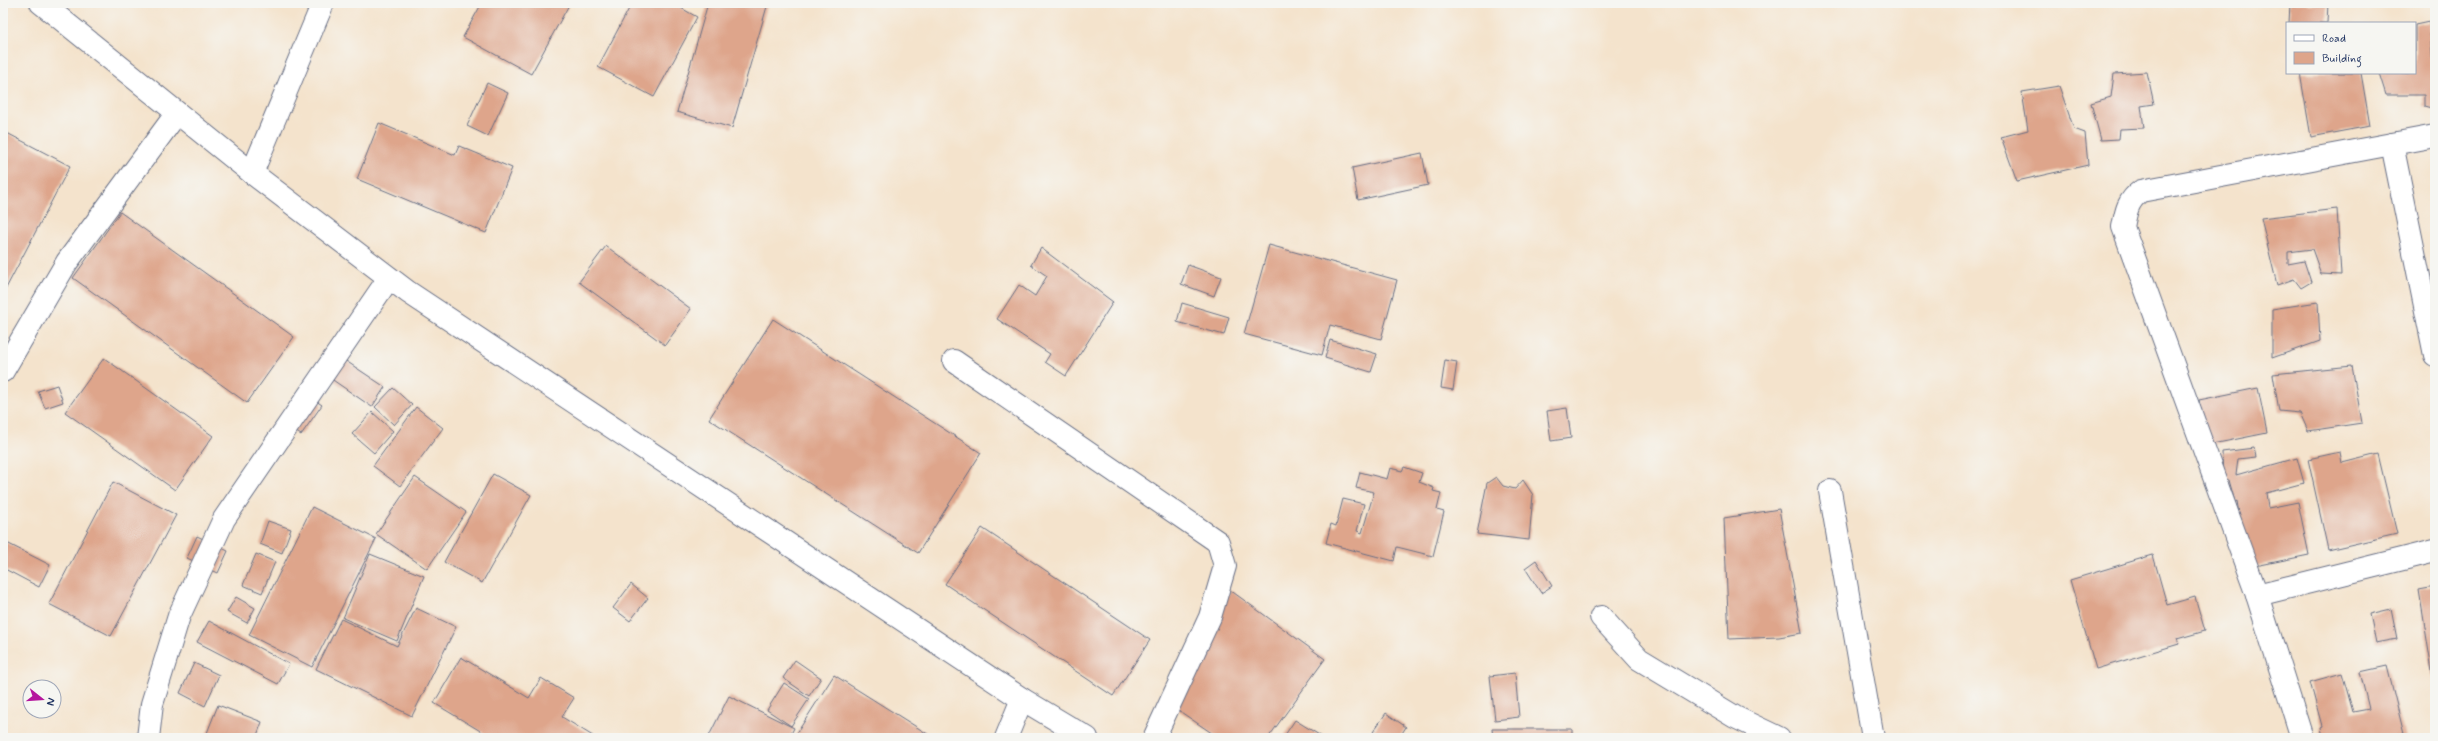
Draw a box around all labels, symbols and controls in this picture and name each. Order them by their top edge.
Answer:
legend [2286,22,2416,74]
text: Road [2322,31,2346,47]
text: Building [2322,51,2362,68]
north arrow [22,679,62,719]
text: N [43,696,58,707]

